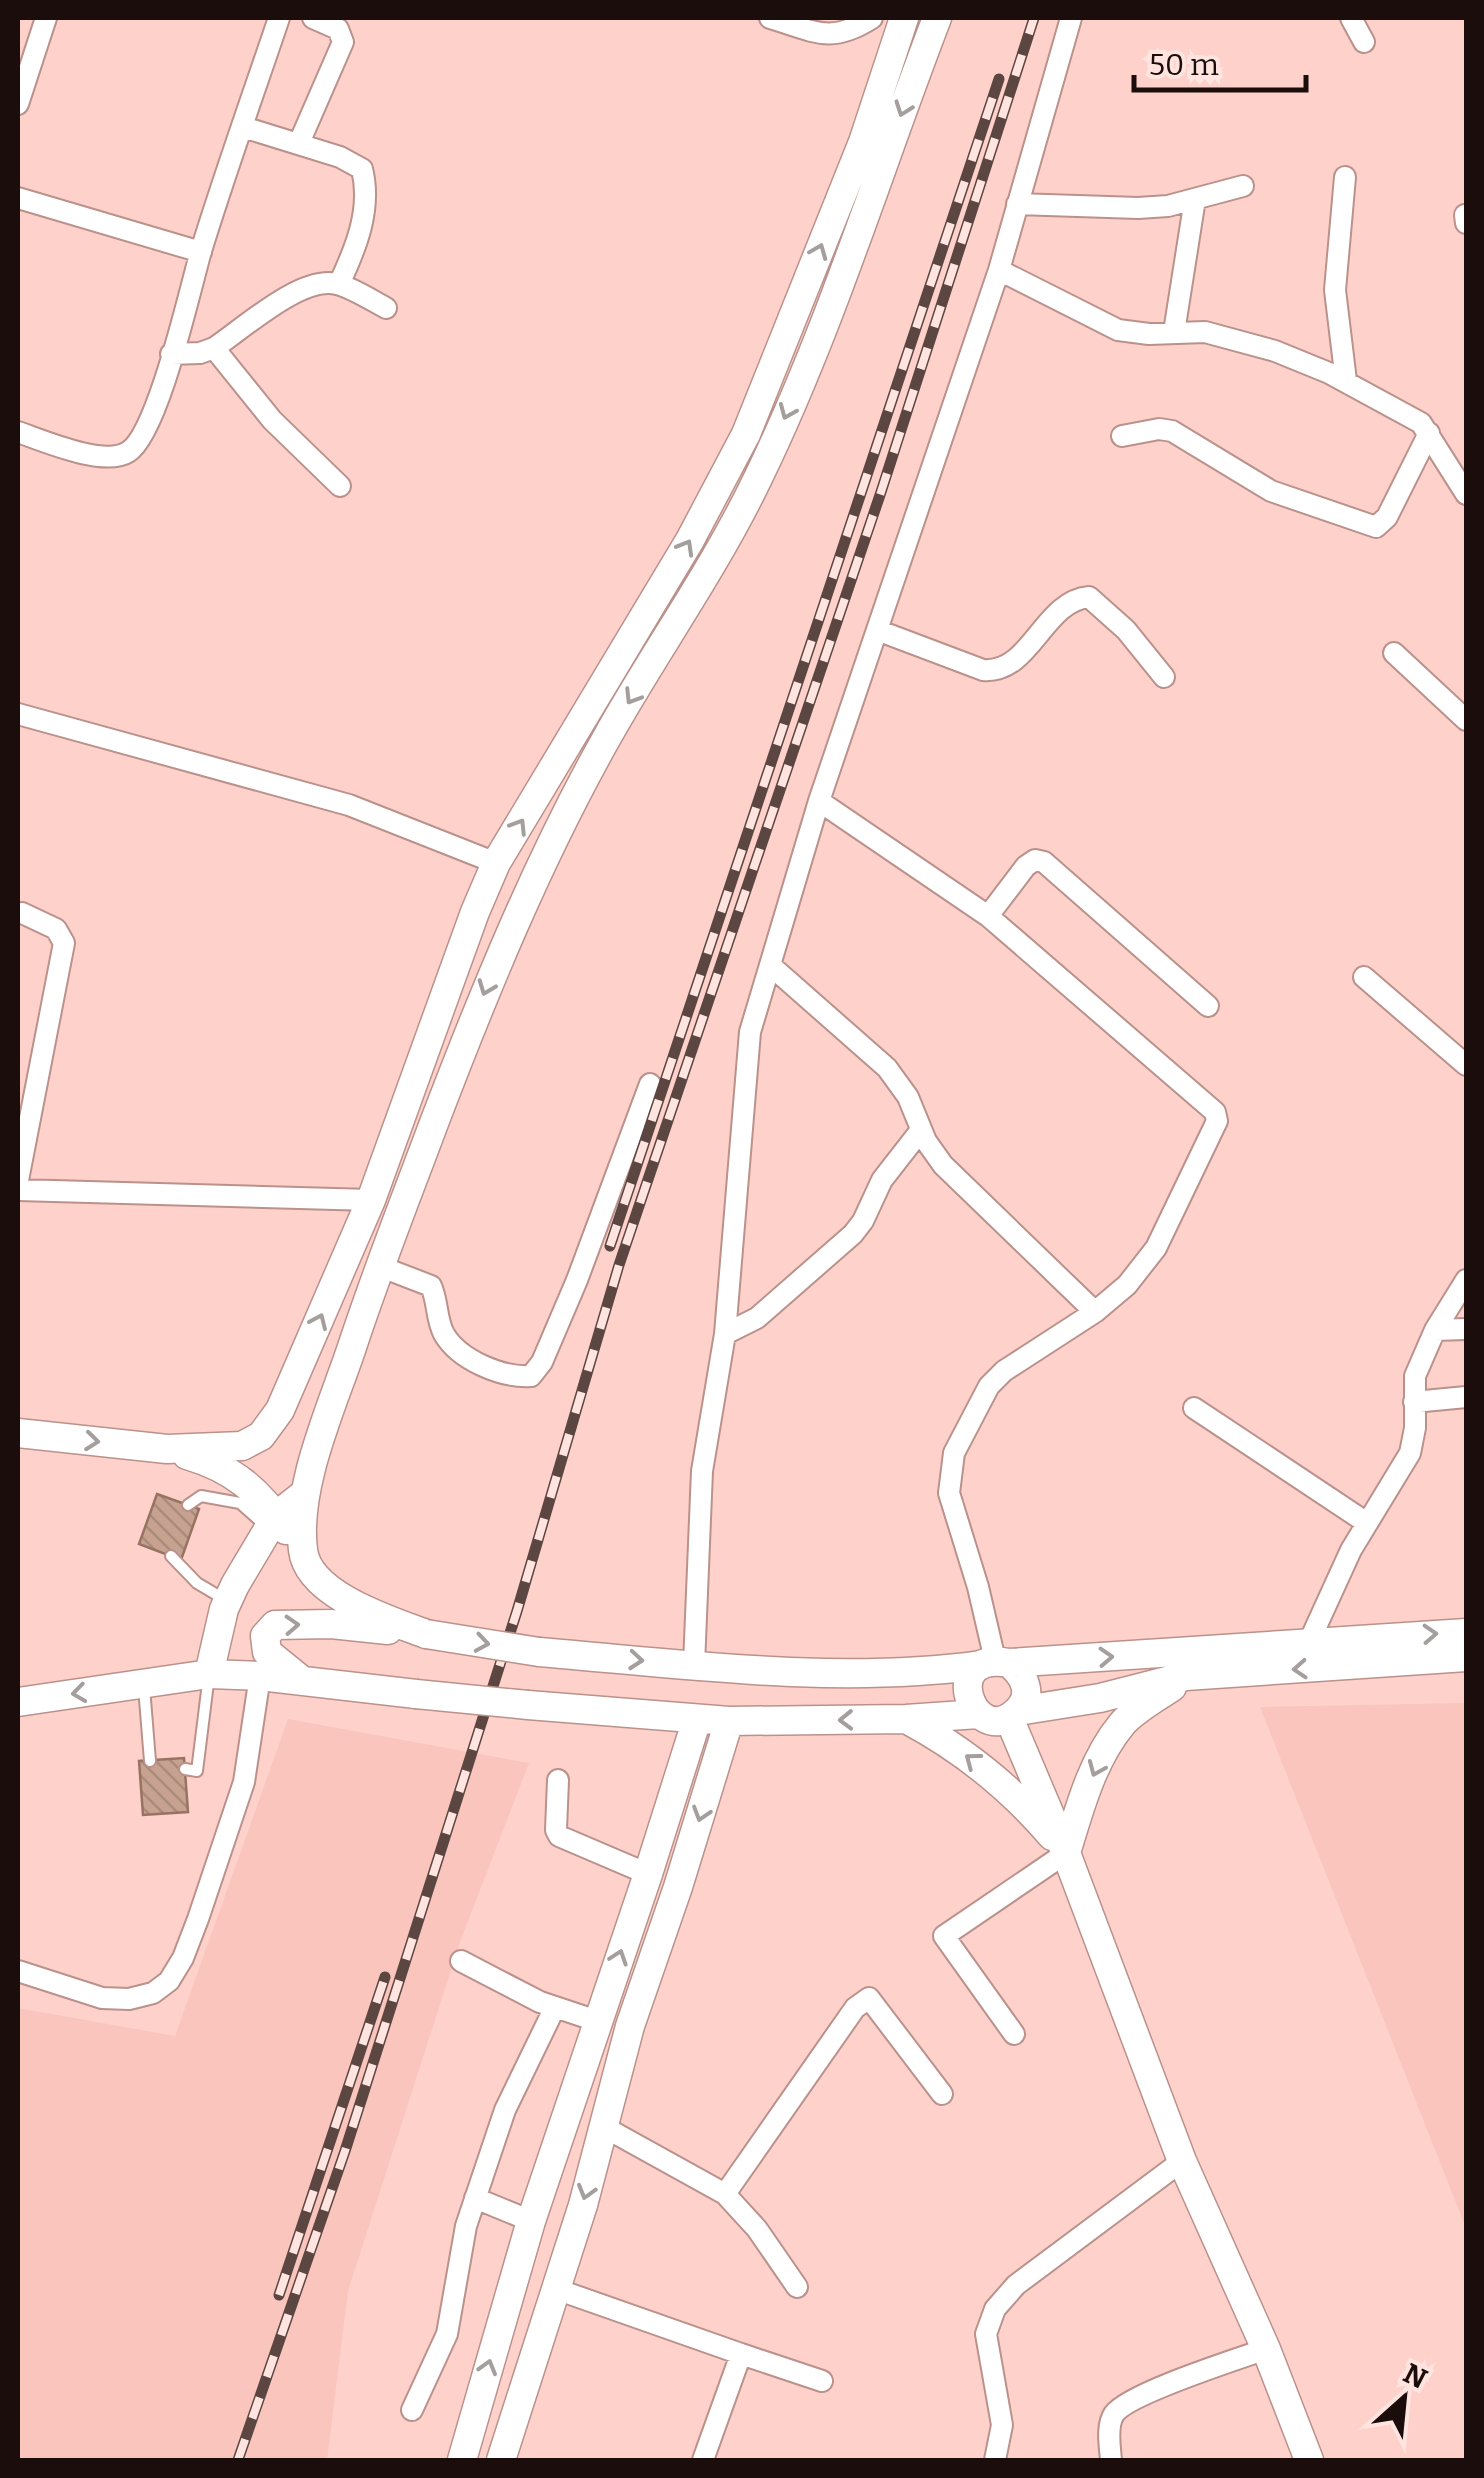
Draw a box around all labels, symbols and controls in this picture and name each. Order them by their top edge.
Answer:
scale bar [1134,30,1306,92]
text: 50 m [1149,47,1219,83]
one-way arrow [894,99,915,116]
one-way arrow [808,243,828,261]
one-way arrow [778,402,798,420]
one-way arrow [674,540,693,558]
one-way arrow [625,686,644,704]
one-way arrow [507,819,526,837]
one-way arrow [478,978,498,995]
one-way arrow [307,1313,327,1331]
one-way arrow [84,1430,100,1452]
one-way arrow [285,1614,300,1635]
one-way arrow [1423,1624,1439,1645]
one-way arrow [474,1632,490,1653]
one-way arrow [1099,1647,1115,1668]
one-way arrow [628,1649,644,1671]
one-way arrow [1291,1658,1307,1679]
one-way arrow [70,1681,87,1702]
one-way arrow [837,1709,852,1731]
one-way arrow [965,1755,983,1772]
one-way arrow [1088,1759,1108,1777]
one-way arrow [692,1805,713,1822]
one-way arrow [608,1950,628,1967]
one-way arrow [577,2183,598,2200]
north arrow [1354,2348,1454,2448]
text: N [1398,2357,1432,2396]
one-way arrow [477,2359,498,2376]

